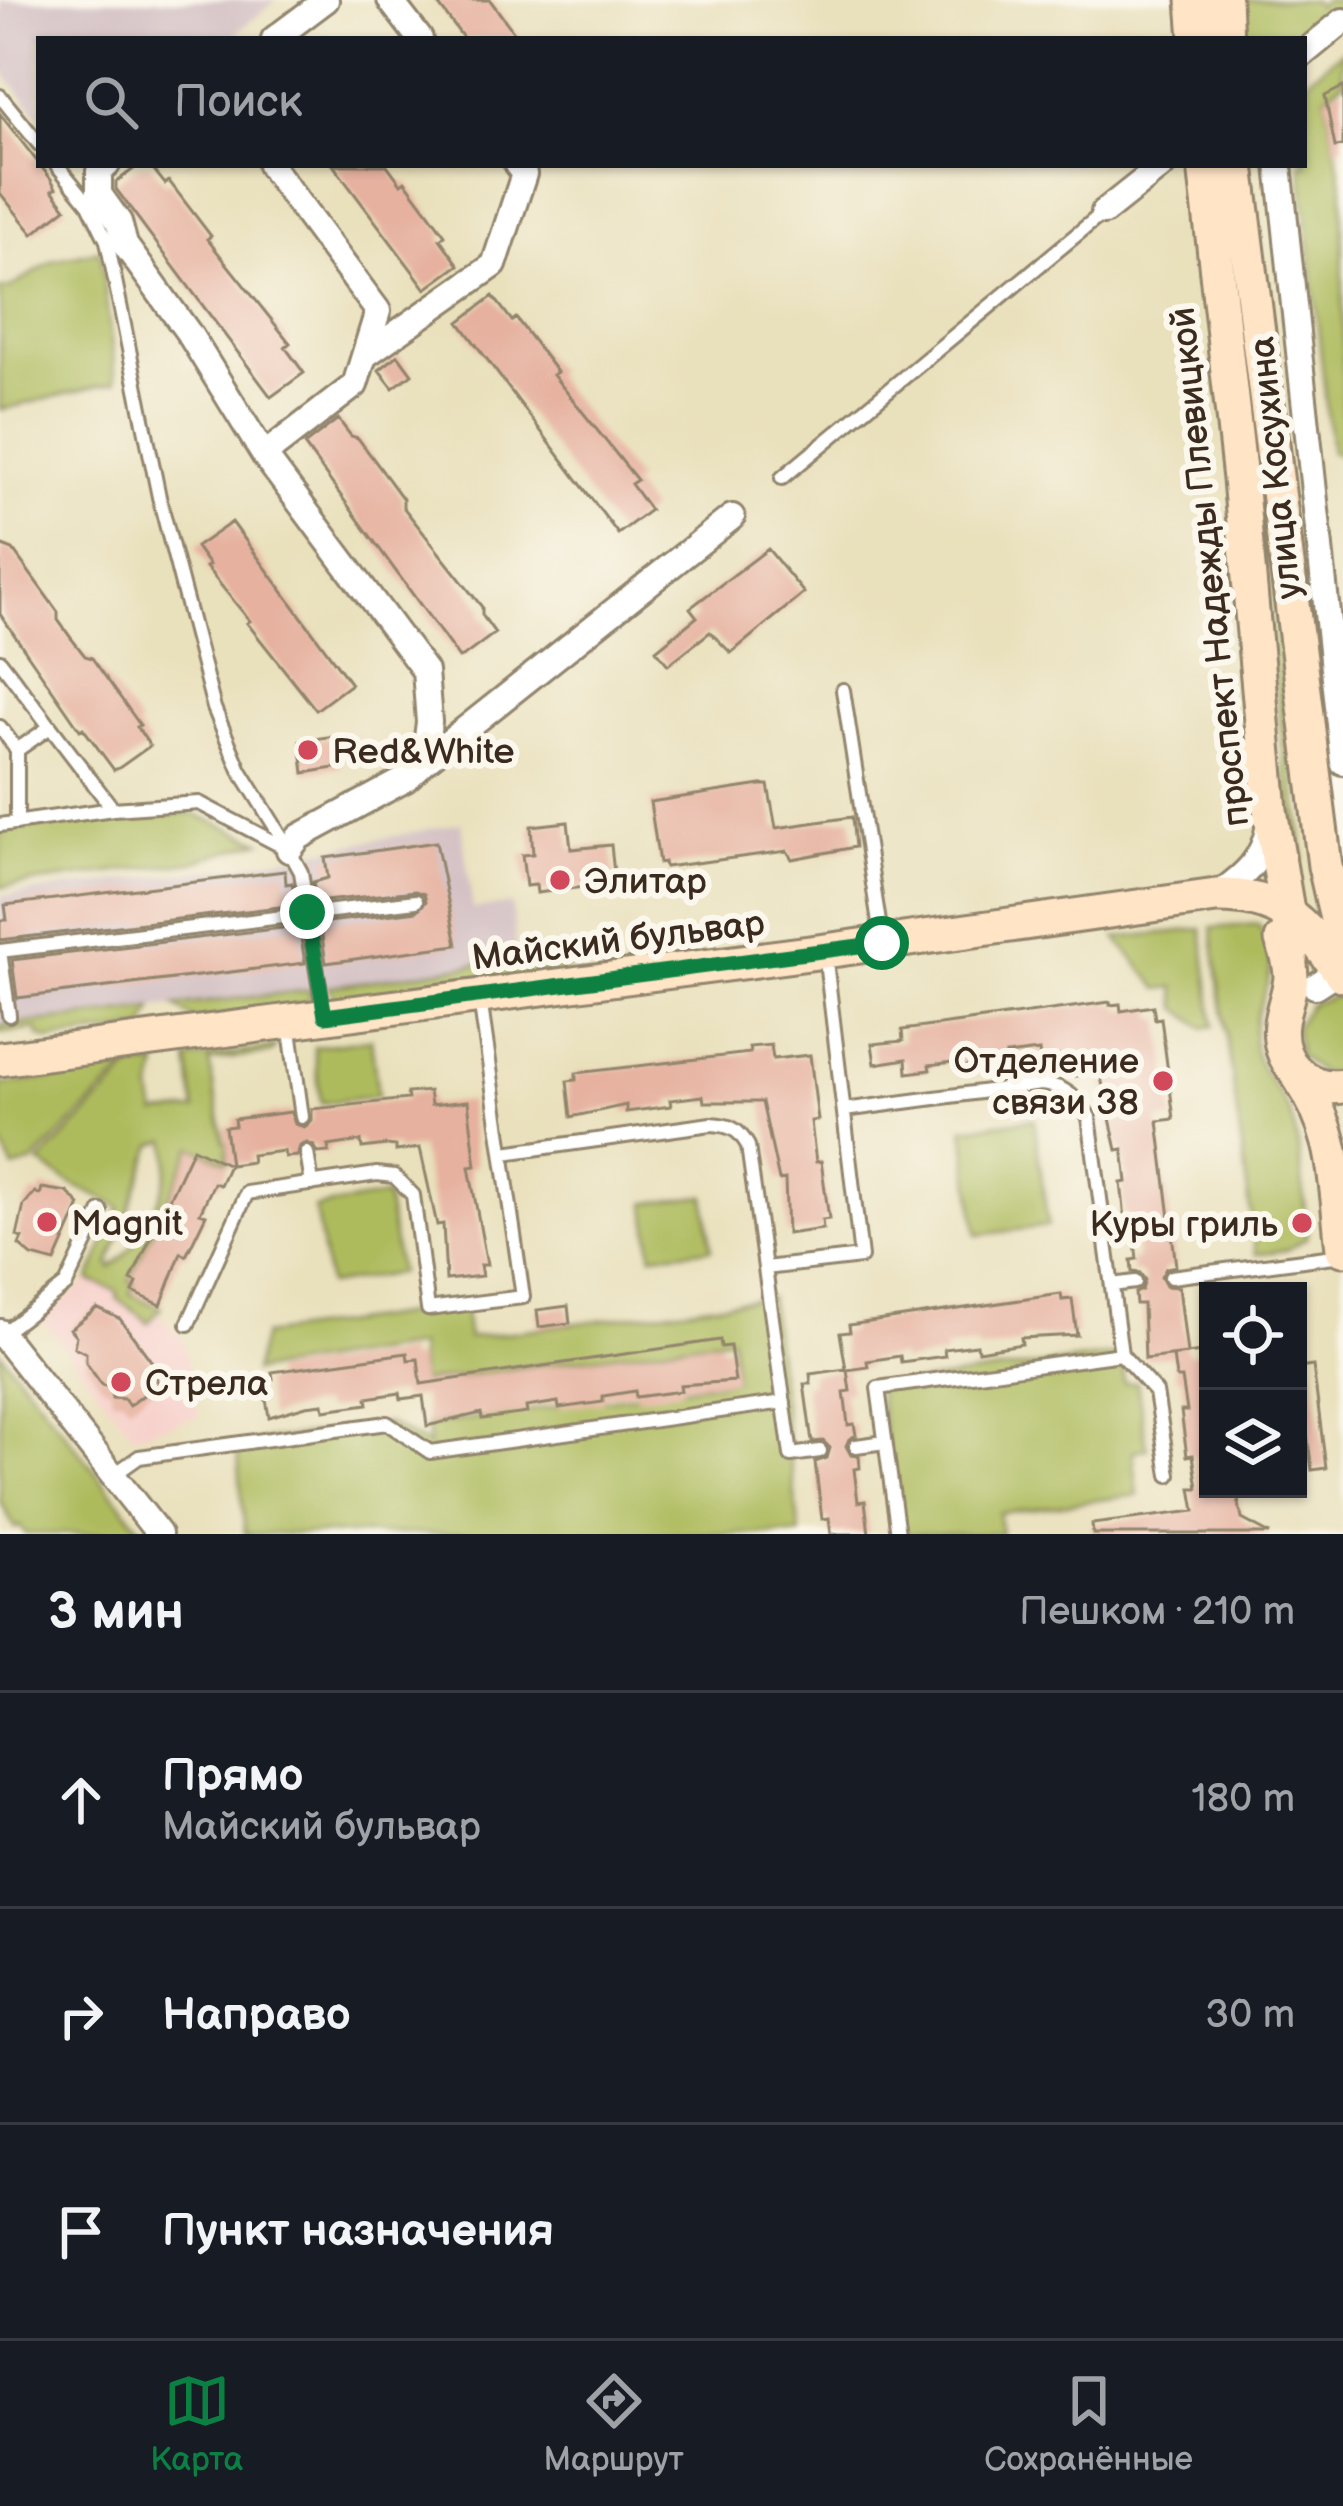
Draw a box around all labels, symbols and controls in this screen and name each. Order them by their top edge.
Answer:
search box [36,36,1307,168]
icon: search [78,69,144,135]
text: Поиск [174,75,302,130]
street label: проспект Надежды Плевицкой [1162,305,1259,829]
street label: улица Косухина [1241,334,1312,601]
place label: Red&White [332,731,515,774]
marker: Red&White [295,737,321,763]
place label: Элитар [584,861,707,904]
marker: Элитар [547,867,573,893]
route end [280,885,334,939]
street label: Майский бульвар [470,902,767,981]
route start [855,916,909,970]
place label: Отделение связи 38 [953,1041,1139,1125]
marker: Отделение связи 38 [1150,1068,1176,1094]
place label: Magnit [71,1203,183,1246]
place label: Куры гриль [1090,1204,1278,1247]
marker: Magnit [34,1209,60,1235]
marker: Куры гриль [1289,1210,1315,1236]
map controls [1199,1282,1307,1498]
button: locate [1199,1282,1307,1390]
place label: Стрела [145,1363,268,1406]
marker: Стрела [108,1369,134,1395]
button: layers [1199,1390,1307,1498]
text: 3 мин [48,1582,184,1643]
text: Пешком · 210 m [1019,1589,1295,1636]
text: Прямо [162,1749,303,1804]
icon: ahead [48,1767,114,1833]
text: 180 m [1191,1776,1295,1823]
text: Майский бульвар [162,1804,481,1851]
icon: right [48,1983,114,2049]
text: Направо [162,1988,351,2043]
text: 30 m [1205,1992,1295,2039]
icon: arrive [48,2199,114,2265]
text: Пункт назначения [162,2204,554,2259]
tab: Карта [150,2368,243,2480]
tab: Маршрут [544,2368,684,2480]
tab: Сохранённые [984,2368,1193,2480]

